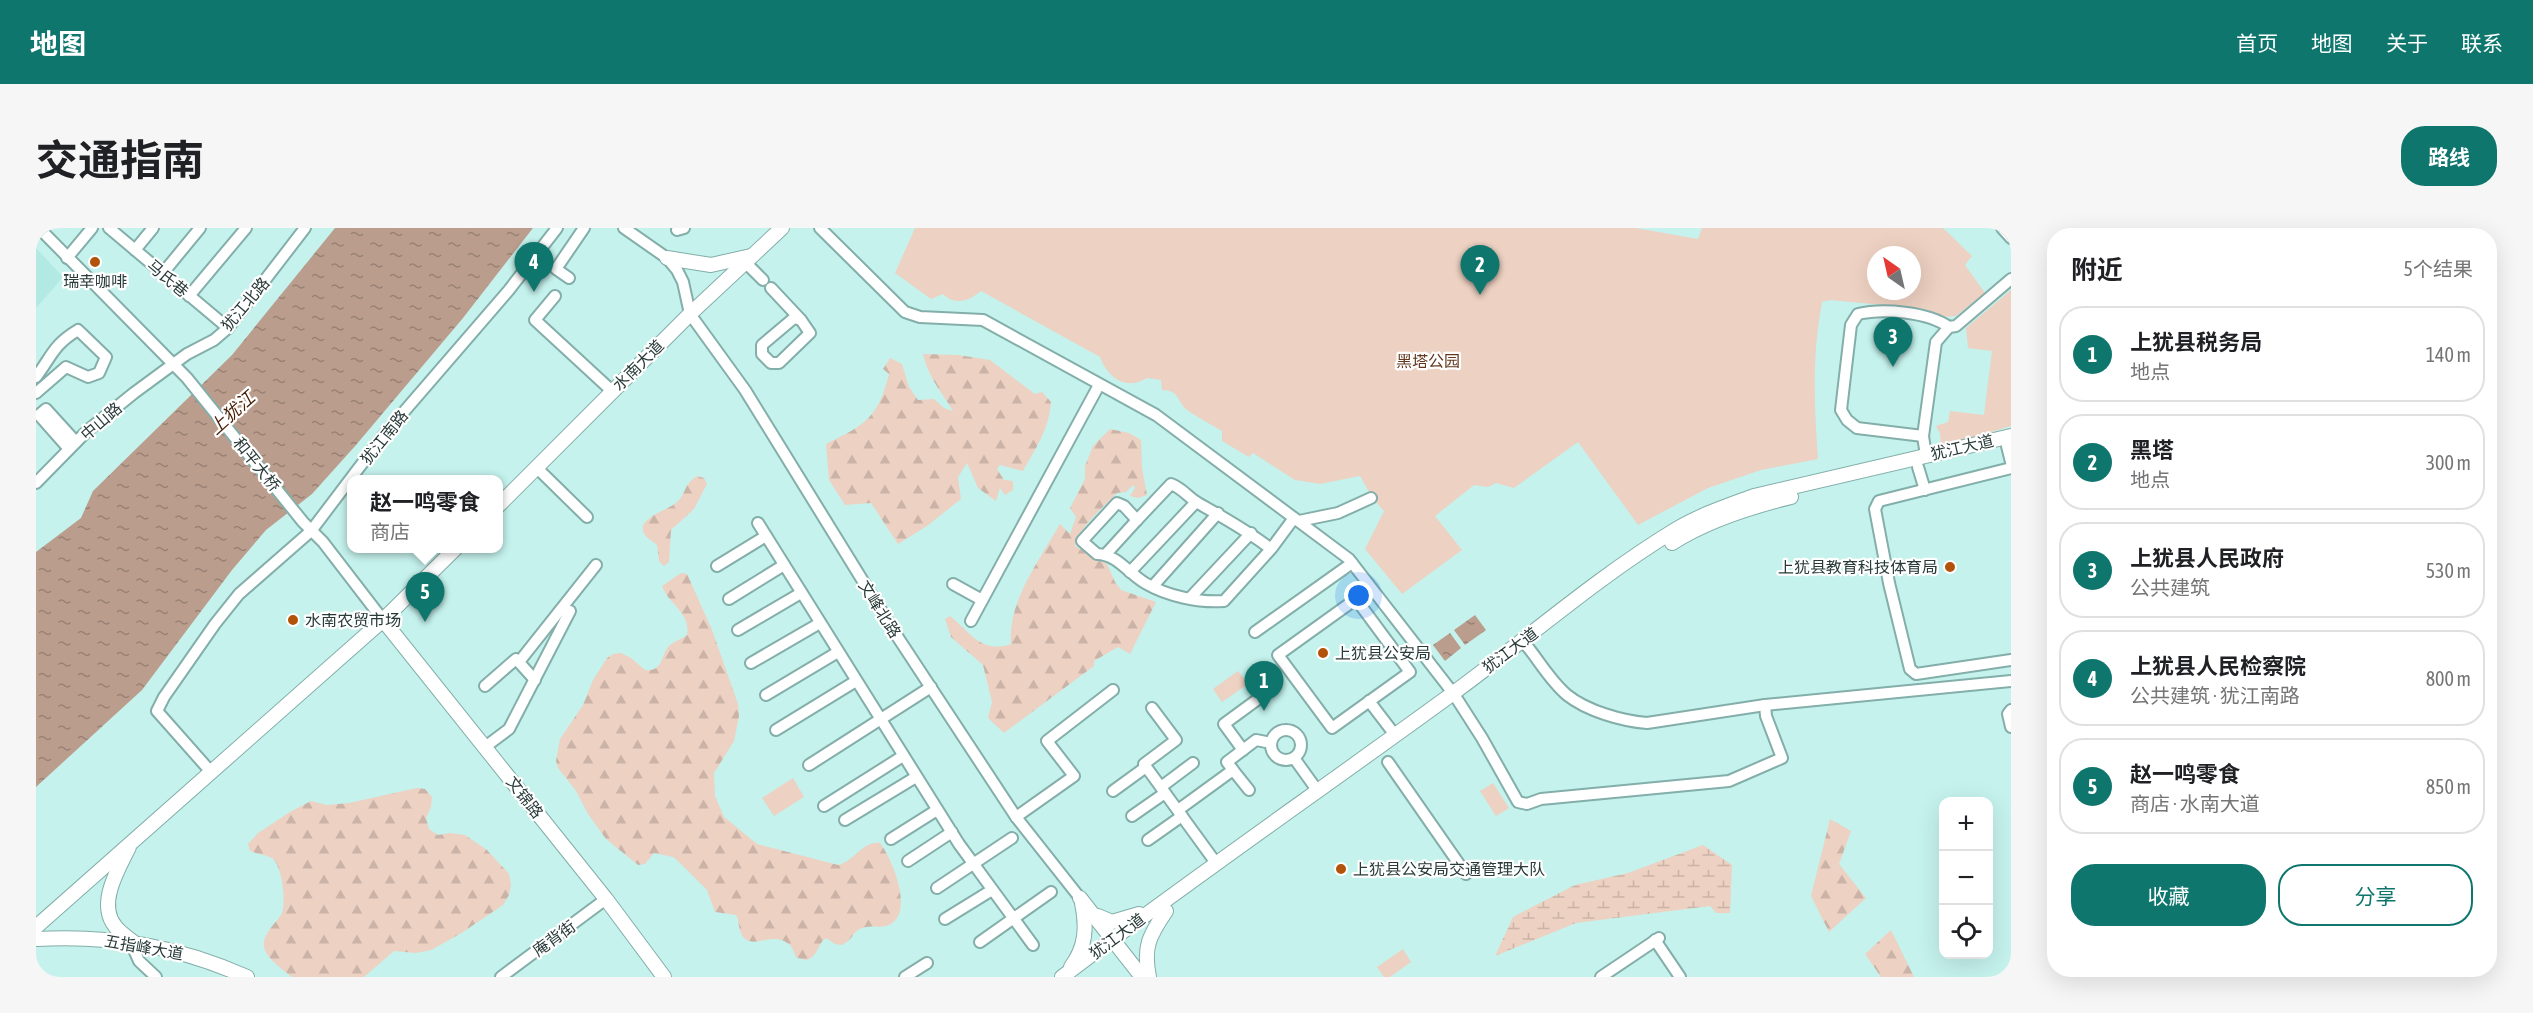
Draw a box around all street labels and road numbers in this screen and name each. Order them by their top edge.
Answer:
street label: 马氏巷 [144,256,192,300]
street label: 犹江北路 [218,274,272,334]
street label: 水南大道 [609,336,667,394]
street label: 中山路 [77,398,125,444]
street label: 犹江南路 [357,406,411,468]
street label: 犹江大道 [1929,431,1995,463]
street label: 和平大桥 [230,433,284,495]
street label: 文峰北路 [855,577,905,641]
street label: 犹江大道 [1479,624,1541,676]
street label: 文锦路 [503,773,547,821]
street label: 犹江大道 [1086,910,1148,962]
street label: 庵背街 [529,917,579,959]
street label: 五指峰大道 [103,931,185,963]

